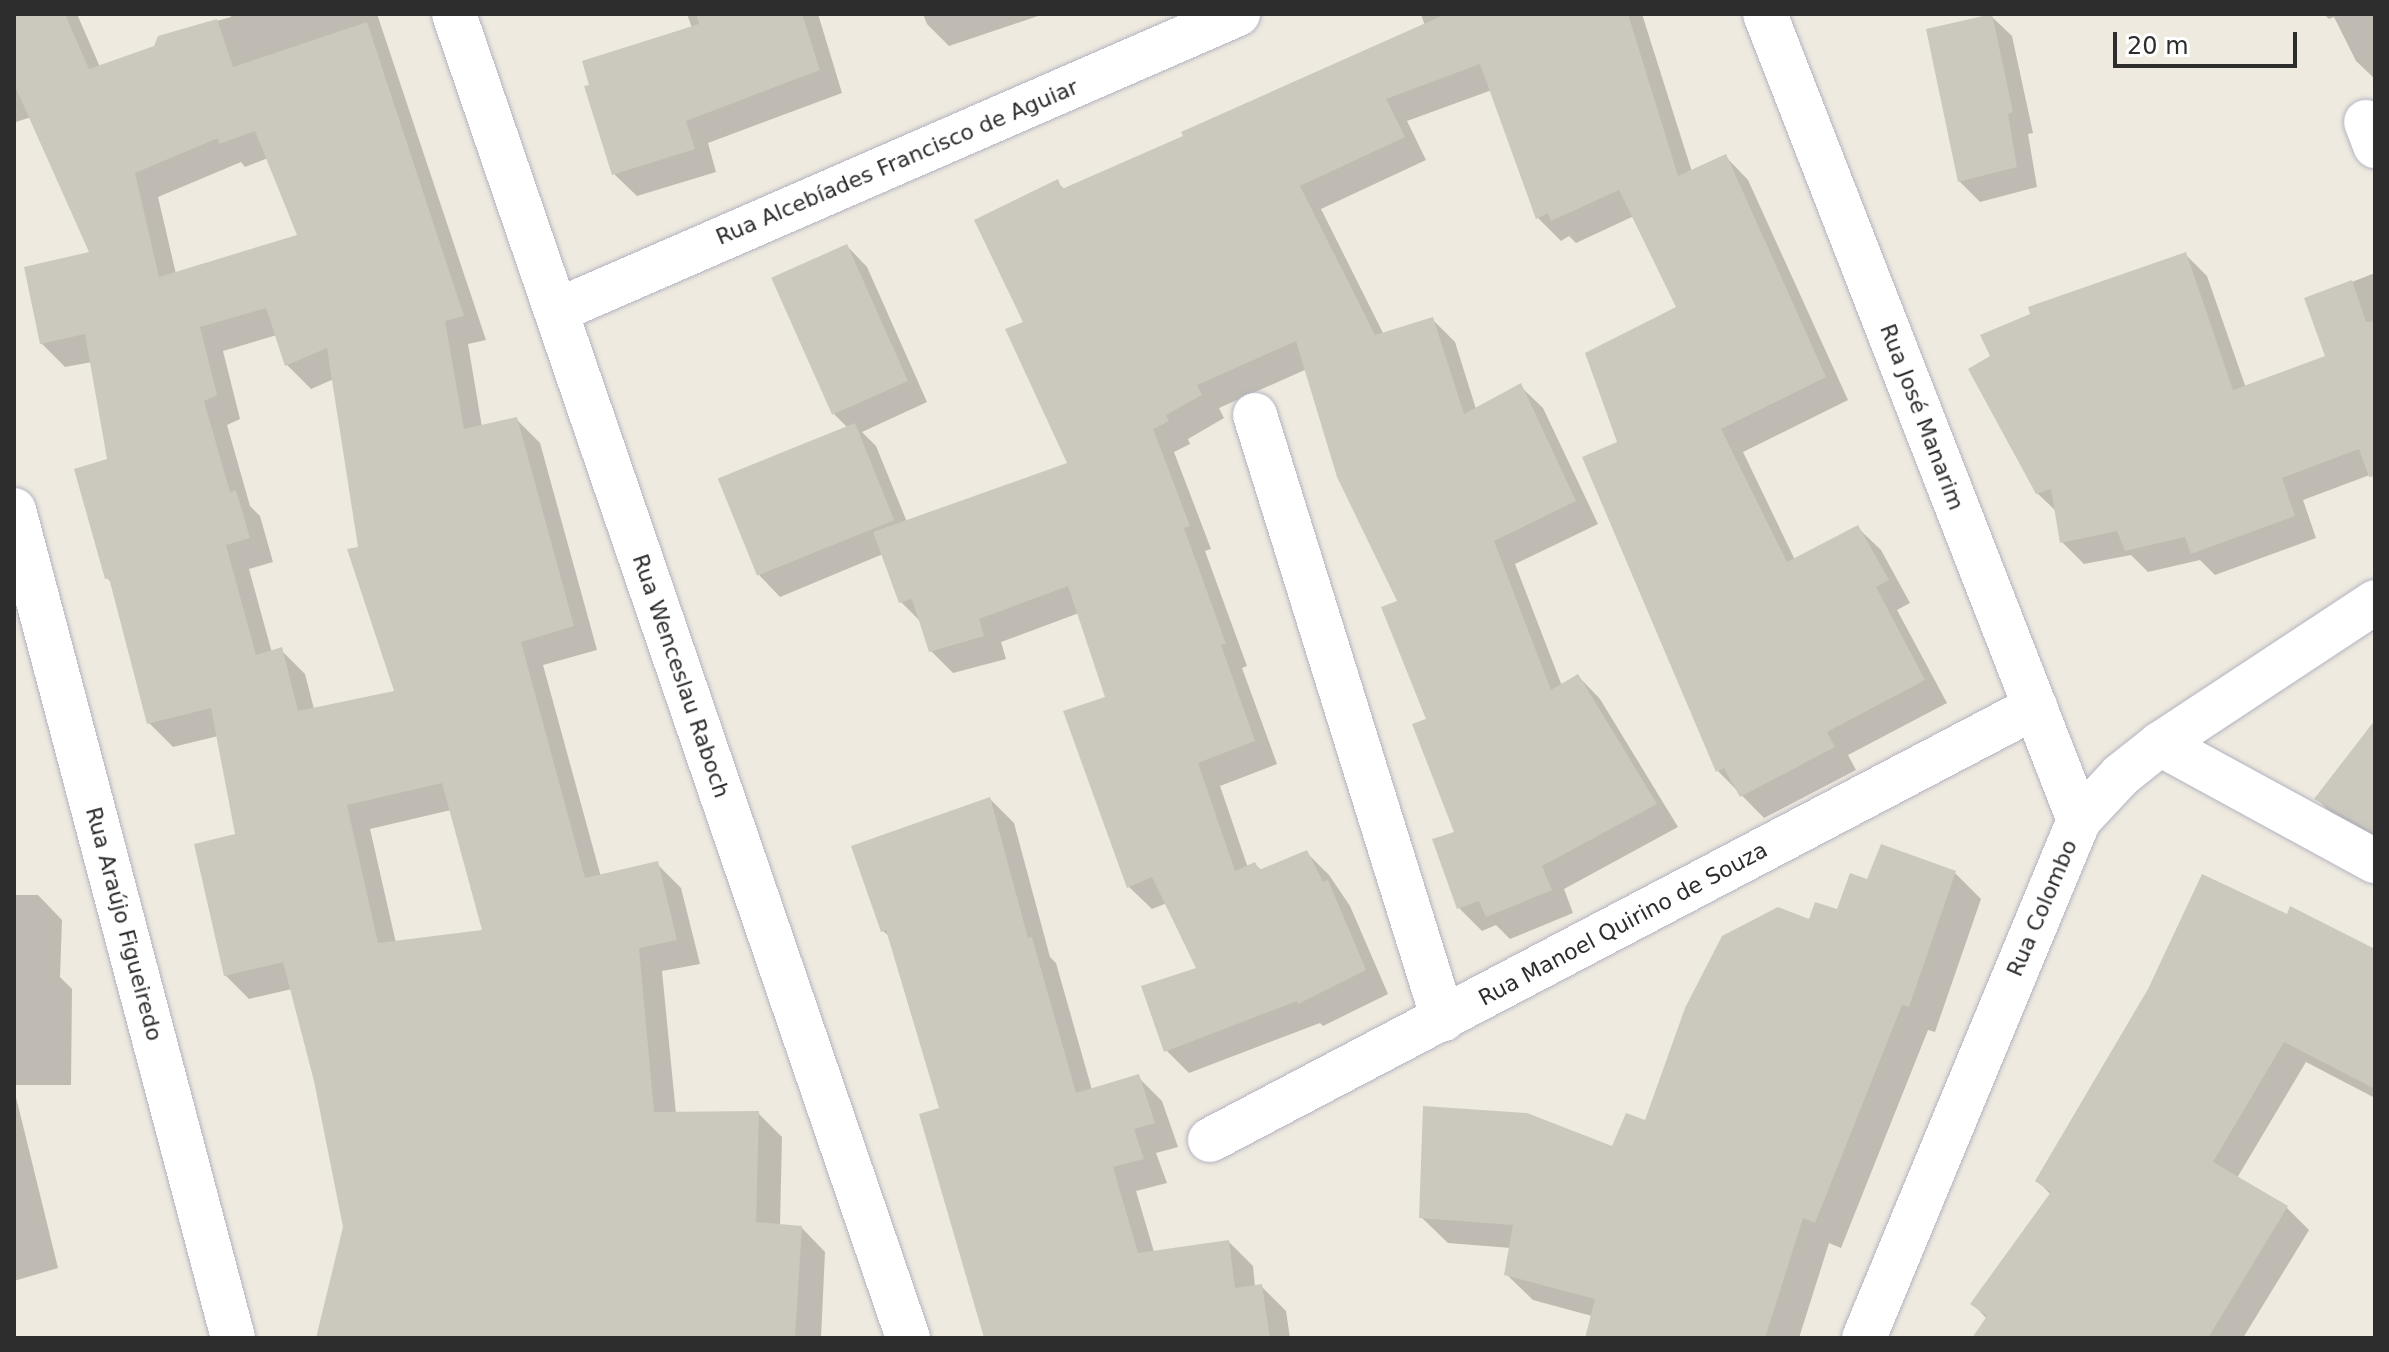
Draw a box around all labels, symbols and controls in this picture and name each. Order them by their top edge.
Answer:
scale bar [2117,16,2301,66]
text: 20 m [2127,32,2189,60]
street label: Rua Alcebíades Francisco de Aguiar [712,73,1082,251]
street label: Rua José Manarim [1874,320,1970,514]
street label: Rua Wenceslau Raboch [627,551,735,801]
street label: Rua Araújo Figueiredo [80,804,168,1044]
street label: Rua Colombo [2001,836,2083,980]
street label: Rua Manoel Quirino de Souza [1474,837,1772,1011]

